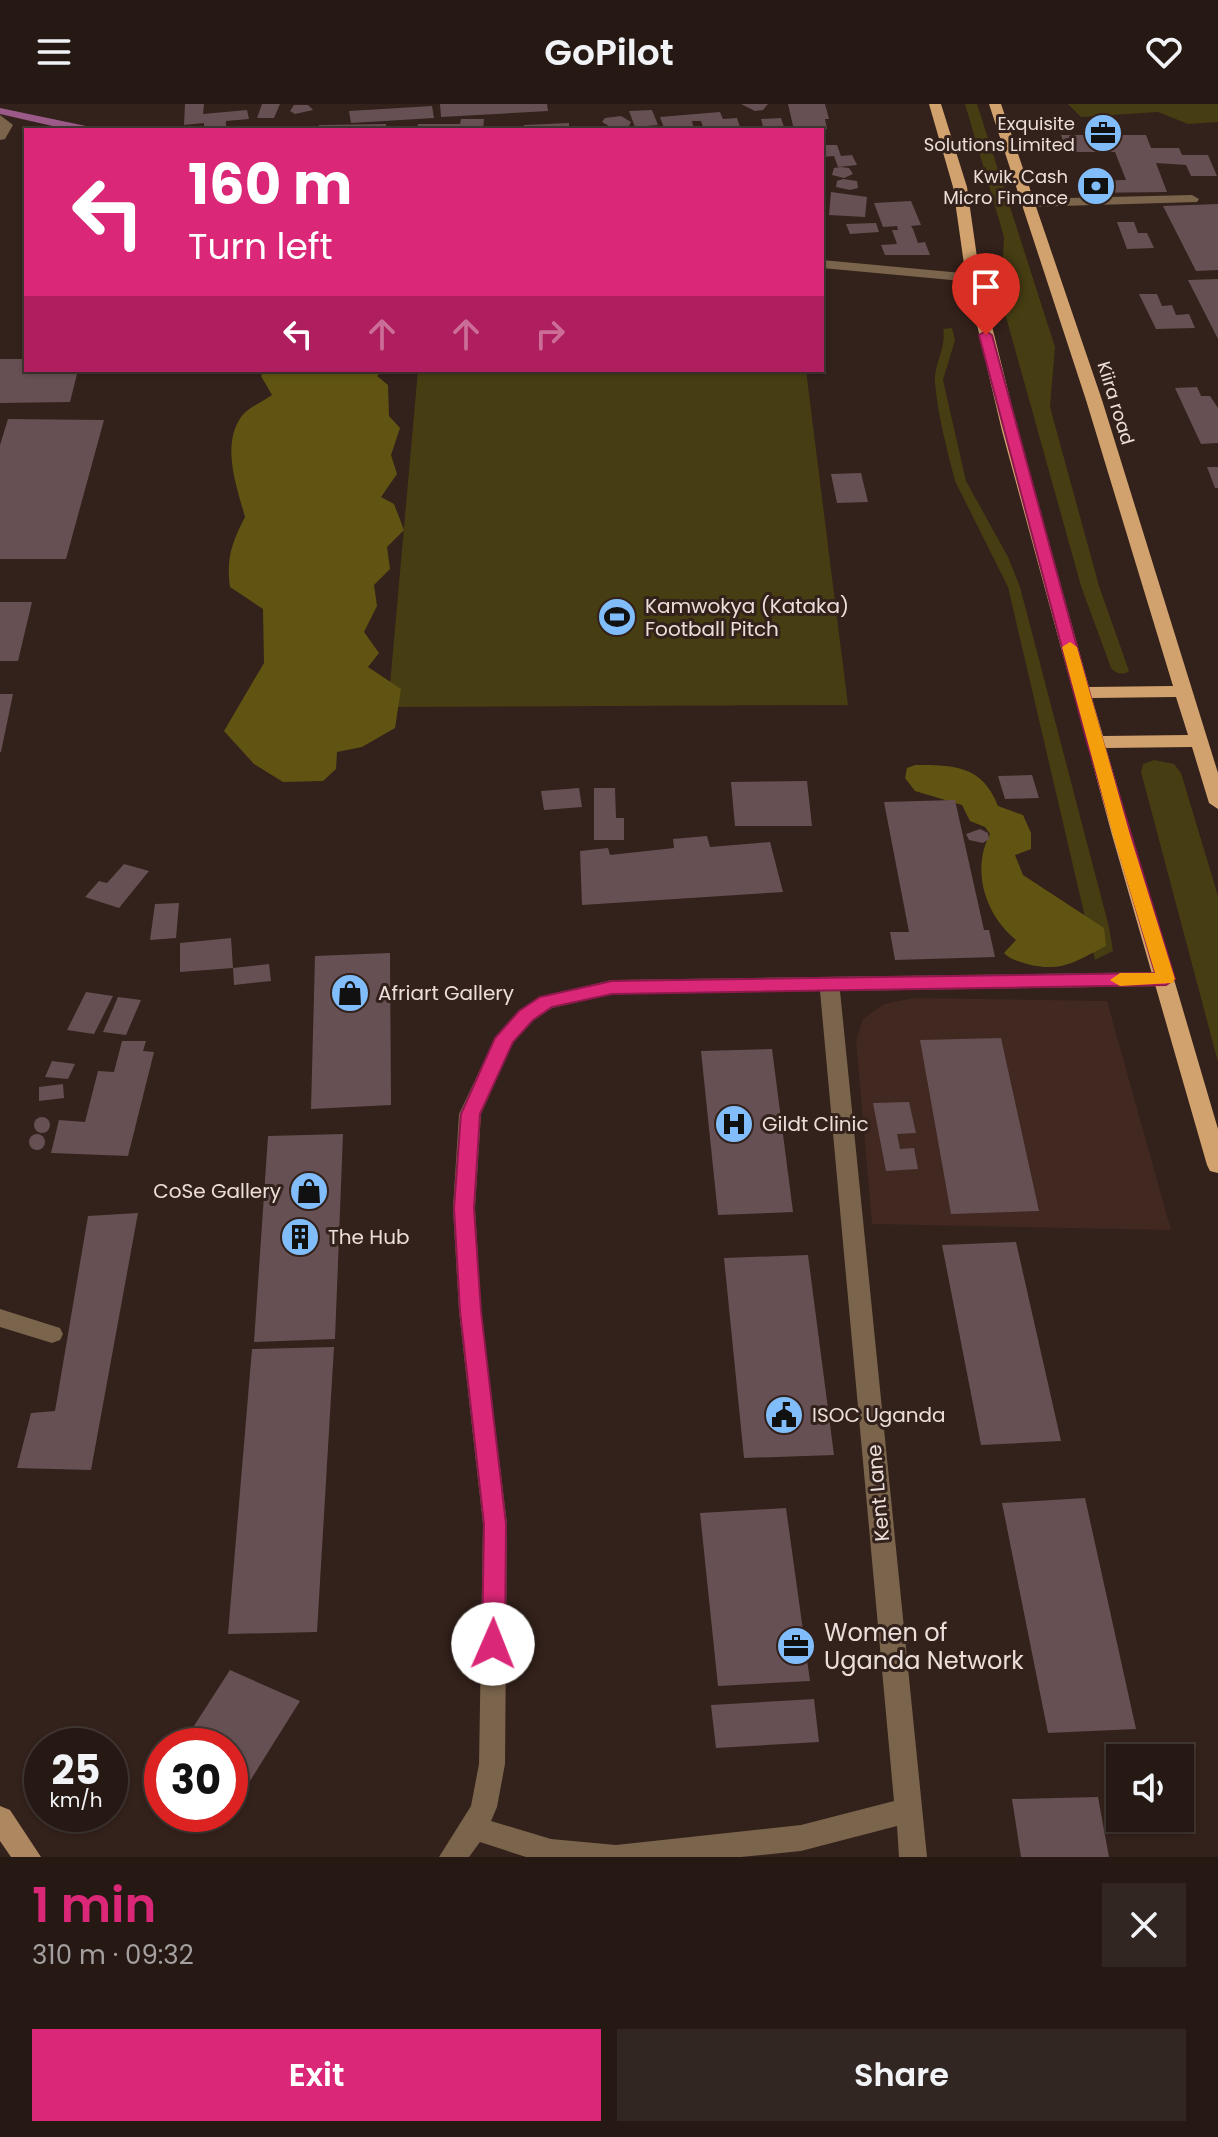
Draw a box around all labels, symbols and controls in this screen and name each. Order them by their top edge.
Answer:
text: GoPilot [544,27,674,78]
icon: menu [32,30,76,74]
icon: heart [1142,30,1186,74]
place label: Exquisite Solutions Limited [924,111,1075,157]
office icon: Exquisite Solutions Limited [1082,112,1124,154]
text: 160 m [188,145,352,224]
icon: left [56,160,160,264]
place label: Kwik. Cash Micro Finance [943,164,1068,210]
bank icon: Kwik. Cash Micro Finance [1075,165,1117,207]
text: Turn left [188,221,333,272]
pin [952,253,1020,335]
icon: arrive [964,265,1008,309]
icon: left [276,312,320,356]
icon: ahead [360,312,404,356]
icon: ahead [444,312,488,356]
icon: right [528,312,572,356]
street label: Kiira road [1091,358,1141,448]
place label: Kamwokya (Kataka) Football Pitch [645,592,849,643]
sports icon: Kamwokya (Kataka) Football Pitch [596,596,638,638]
shop icon: Afriart Gallery [329,972,371,1014]
place label: Afriart Gallery [378,979,514,1007]
hospital icon: Gildt Clinic [713,1103,755,1145]
place label: Gildt Clinic [762,1110,869,1138]
shop icon: CoSe Gallery [288,1170,330,1212]
place label: CoSe Gallery [153,1177,281,1205]
building icon: The Hub [279,1216,321,1258]
place label: The Hub [328,1223,410,1251]
public building icon: ISOC Uganda [763,1394,805,1436]
place label: ISOC Uganda [812,1401,946,1429]
street label: Kent Lane [860,1443,896,1543]
position arrow [451,1602,535,1686]
place label: Women of Uganda Network [824,1616,1024,1677]
office icon: Women of Uganda Network [775,1625,817,1667]
speed limit sign: 30 [144,1728,248,1832]
text: 25 [52,1742,100,1798]
map controls [1106,1744,1194,1832]
button: sound [1106,1744,1194,1832]
text: km/h [49,1786,103,1814]
text: 1 min [32,1872,156,1939]
button: close [1102,1883,1186,1967]
text: 310 m · 09:32 [32,1937,194,1973]
button: Exit [32,2029,601,2121]
button: Share [617,2029,1186,2121]

